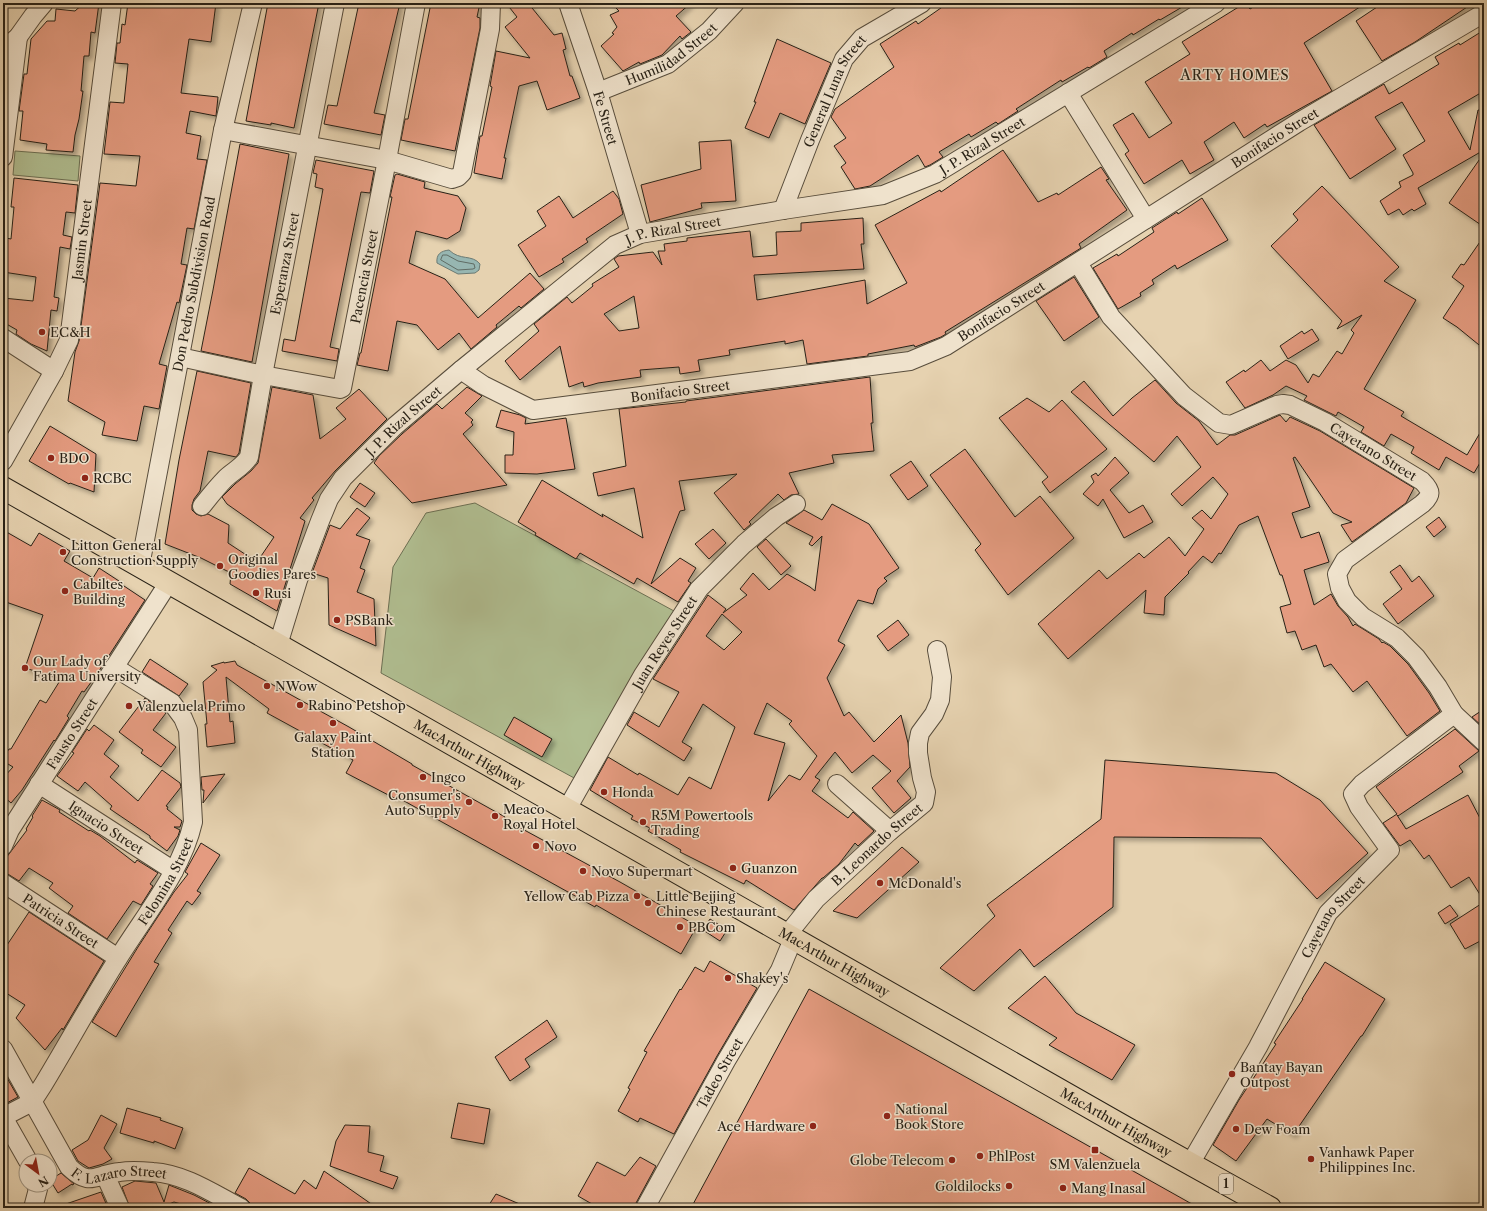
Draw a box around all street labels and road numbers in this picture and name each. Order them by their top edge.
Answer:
street label: Humilidad Street [623,19,721,88]
street label: General Luna Street [800,31,869,150]
street label: Fe Street [590,89,621,147]
street label: Bonifacio Street [1228,104,1322,171]
street label: J. P. Rizal Street [935,113,1028,178]
street label: Don Pedro Subdivision Road [169,195,218,373]
street label: Jasmin Street [68,198,95,283]
street label: Esperanza Street [267,210,302,316]
street label: J. P. Rizal Street [621,213,722,248]
street label: Pacencia Street [347,228,381,325]
street label: Bonifacio Street [955,277,1048,345]
street label: Bonifacio Street [630,376,731,405]
street label: J. P. Rizal Street [360,382,445,461]
street label: Cayetano Street [1327,419,1420,484]
street label: Juan Reyes Street [628,593,701,694]
street label: Fausto Street [43,695,101,772]
street label: MacArthur Highway [411,716,529,792]
street label: Ignacio Street [66,797,147,857]
street label: B. Leonardo Street [828,800,926,889]
street label: Felomina Street [134,835,196,928]
street label: Cayetano Street [1298,872,1368,961]
street label: Patricia Street [20,890,102,951]
street label: MacArthur Highway [776,924,893,1000]
street label: Tadeo Street [693,1035,746,1112]
street label: MacArthur Highway [1058,1084,1175,1160]
street label: F. Lazaro Street [68,1163,169,1187]
road number: 1 [1219,1174,1233,1194]

